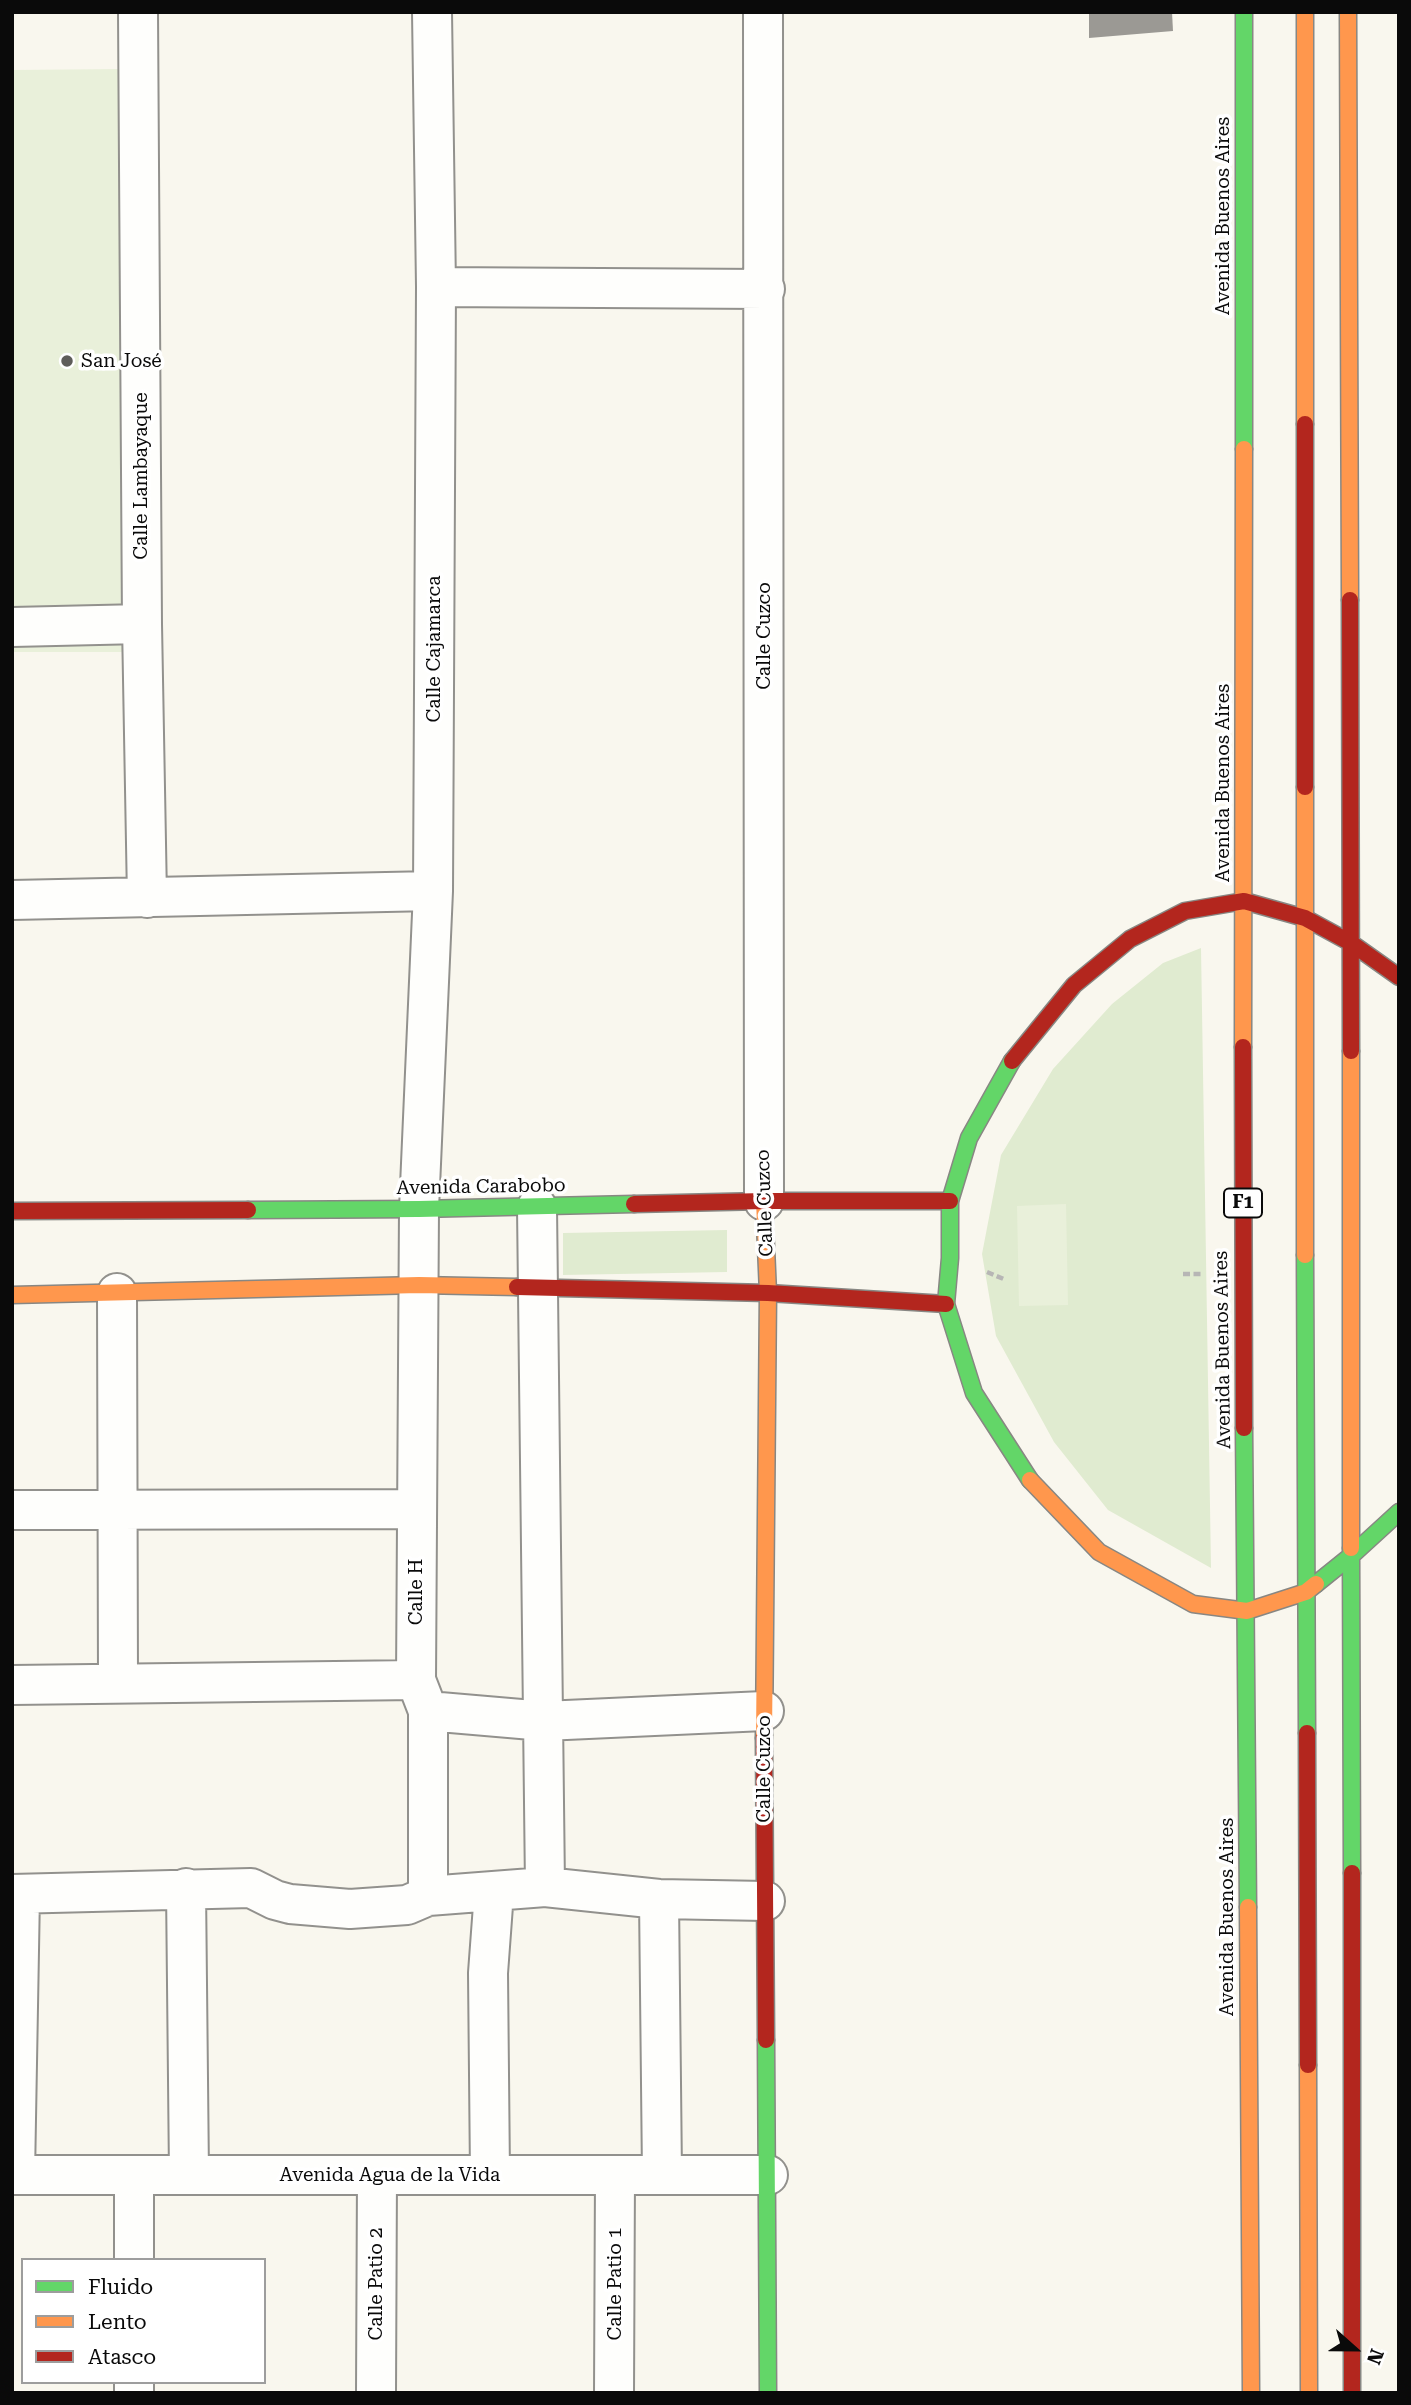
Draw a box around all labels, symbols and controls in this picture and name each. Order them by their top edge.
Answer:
street label: Avenida Buenos Aires [1212,117,1234,315]
place label: San José [81,350,162,372]
marker: San José [59,353,75,369]
street label: Calle Lambayaque [130,392,152,560]
street label: Calle Cajamarca [423,576,445,722]
street label: Calle Cuzco [753,582,775,690]
street label: Avenida Buenos Aires [1212,684,1234,882]
street label: Calle Cuzco [752,1149,778,1257]
street label: Avenida Carabobo [396,1174,566,1200]
road number: F1 [1224,1188,1262,1218]
street label: Avenida Buenos Aires [1210,1251,1236,1449]
street label: Calle H [405,1559,427,1625]
street label: Calle Cuzco [753,1715,775,1823]
street label: Avenida Buenos Aires [1216,1818,1238,2016]
street label: Avenida Agua de la Vida [280,2164,500,2186]
street label: Calle Patio 2 [365,2228,387,2340]
street label: Calle Patio 1 [604,2228,626,2340]
legend [21,2258,266,2384]
text: Fluido [88,2275,153,2299]
text: Lento [88,2310,147,2334]
north arrow [1320,2314,1390,2384]
text: Atasco [88,2345,156,2369]
text: N [1362,2346,1388,2368]

